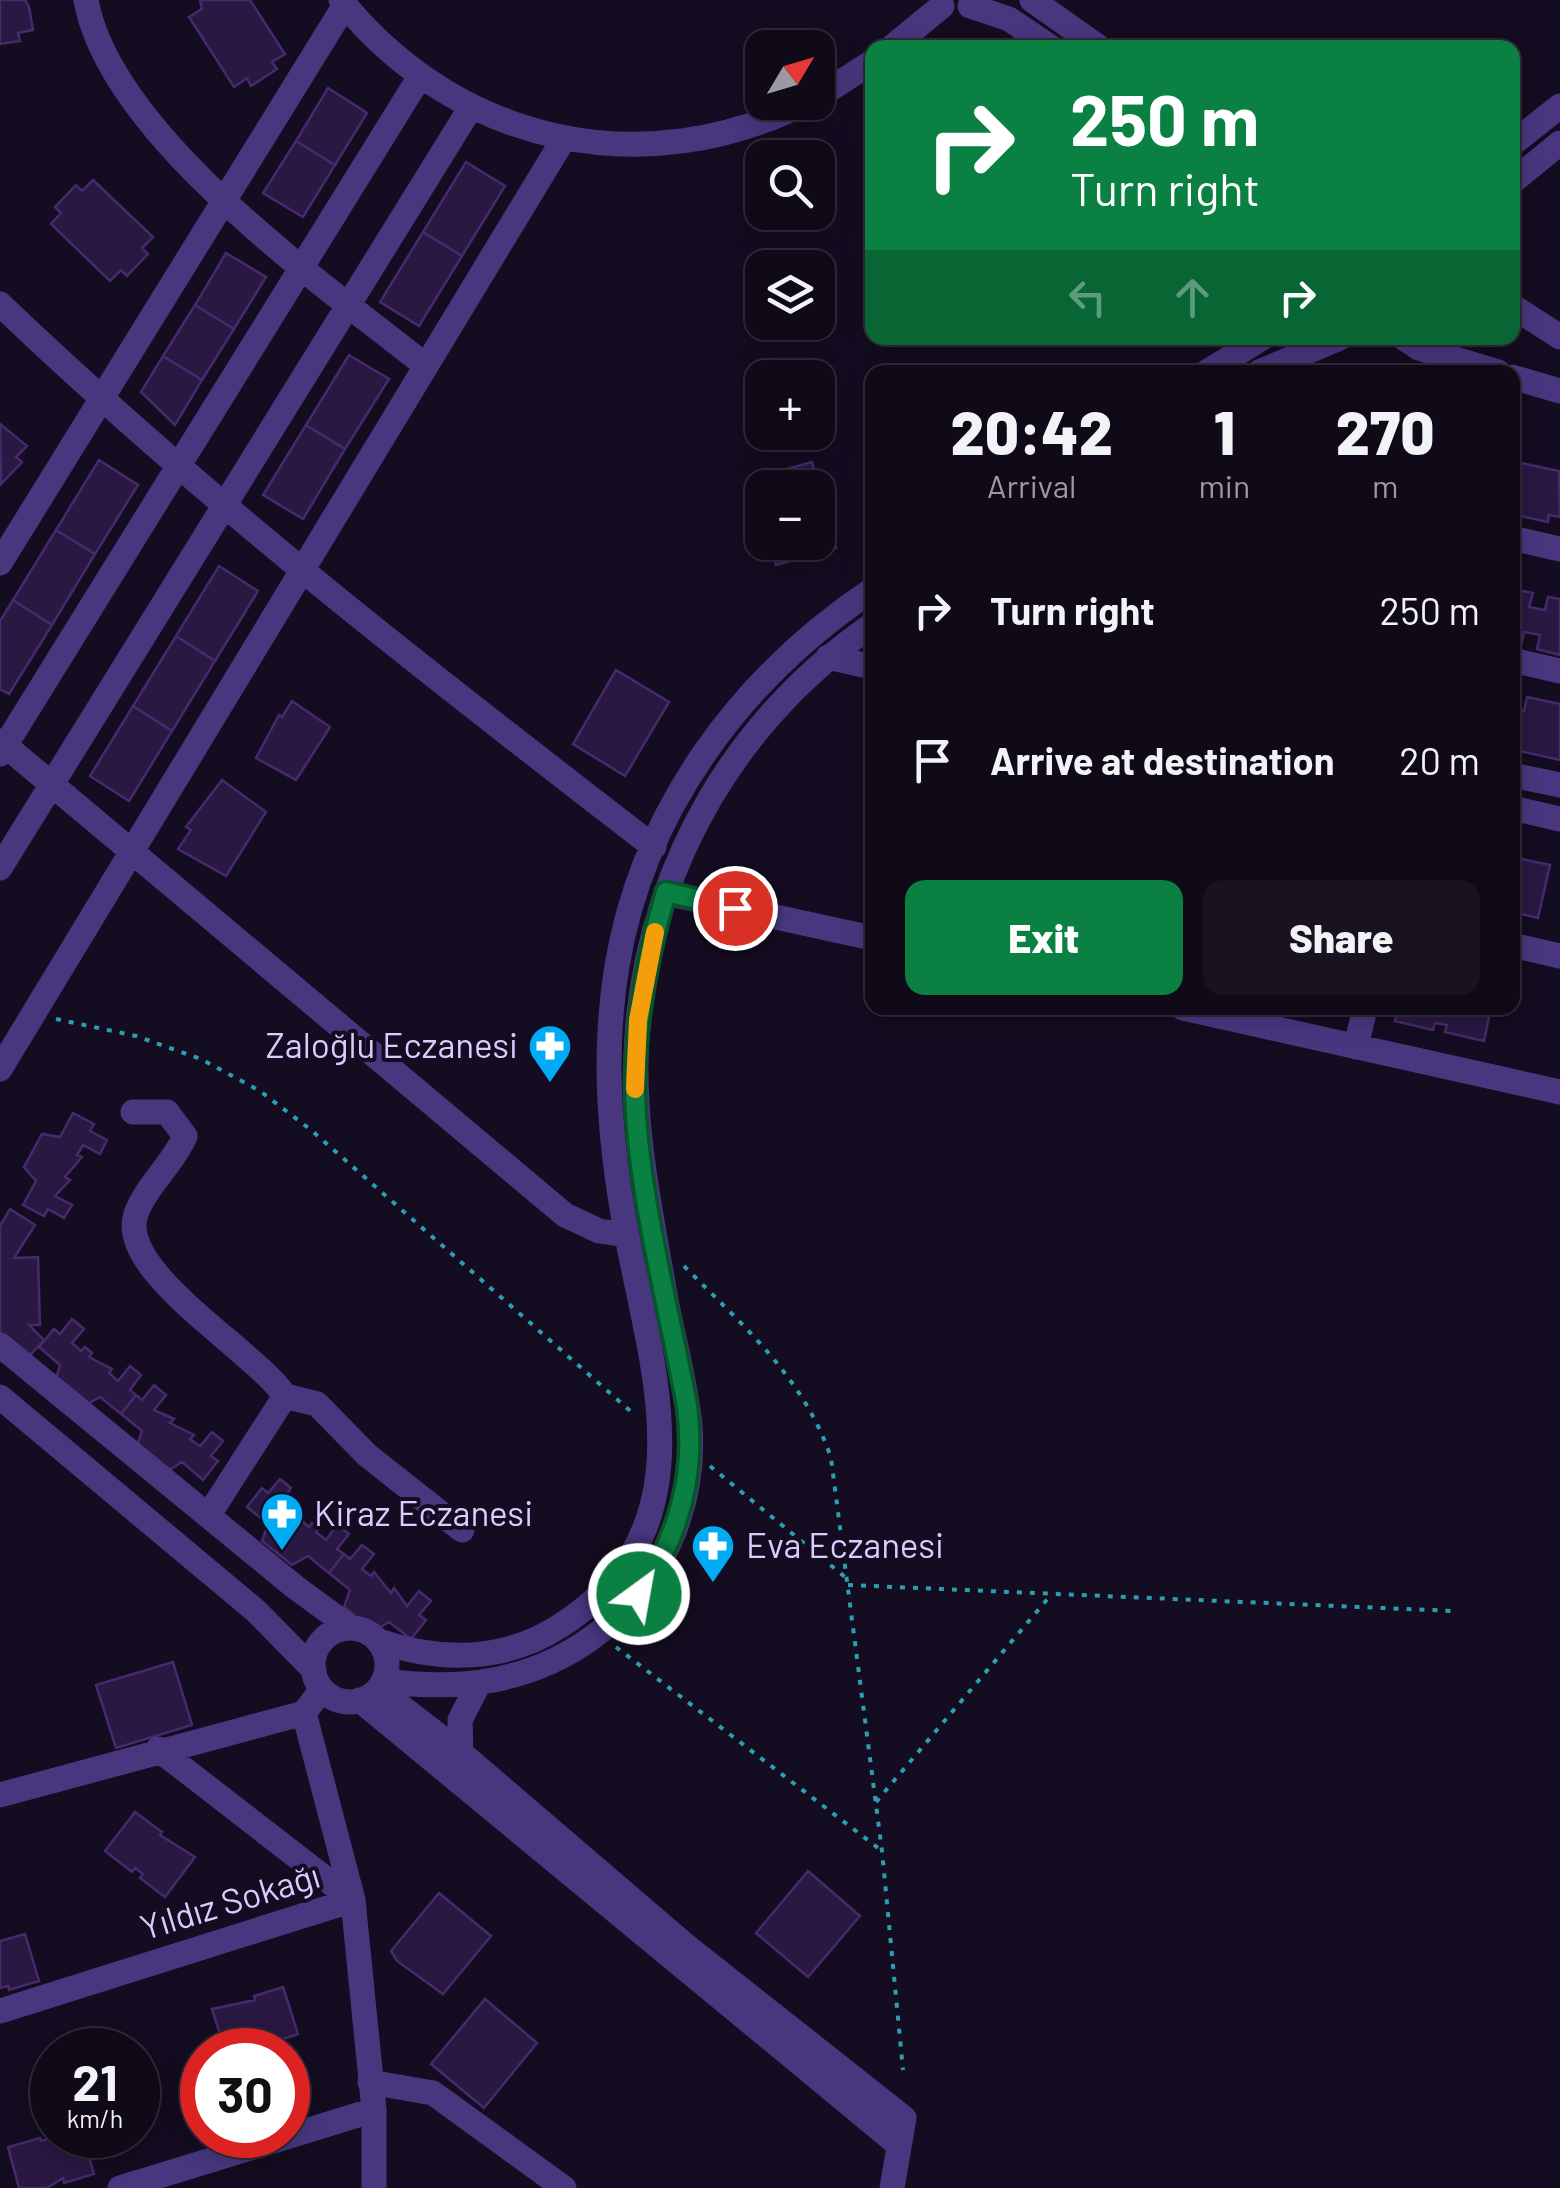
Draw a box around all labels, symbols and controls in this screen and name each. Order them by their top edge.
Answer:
north arrow [745,30,835,120]
map controls [745,30,835,560]
text: 250 m [1070,76,1259,160]
icon: right [905,80,1035,210]
button: search [745,140,835,230]
text: Turn right [1070,161,1260,215]
button: layers [745,250,835,340]
icon: left [1060,270,1115,325]
icon: ahead [1165,270,1220,325]
icon: right [1270,270,1325,325]
button: + [745,360,835,450]
text: 20:42 [951,395,1113,467]
text: 1 [1214,395,1235,467]
text: 270 [1336,395,1434,467]
text: Arrival [987,466,1076,504]
text: min [1198,466,1250,504]
text: m [1372,466,1398,504]
button: − [745,470,835,560]
icon: right [905,583,960,638]
text: Turn right [990,587,1155,633]
text: 250 m [1380,587,1480,633]
icon: arrive [905,733,960,788]
text: Arrive at destination [990,737,1335,783]
text: 20 m [1399,737,1480,783]
pin [693,866,778,951]
button: Exit [905,880,1183,995]
button: Share [1203,880,1480,995]
icon: arrive [708,881,763,936]
place label: Zaloğlu Eczanesi [266,1023,518,1065]
pharmacy icon: Zaloğlu Eczanesi [527,1023,573,1084]
pharmacy icon: Kiraz Eczanesi [259,1491,305,1552]
place label: Kiraz Eczanesi [314,1491,533,1533]
pharmacy icon: Eva Eczanesi [690,1523,736,1584]
place label: Eva Eczanesi [746,1523,944,1565]
position arrow [587,1542,691,1646]
street label: Yıldız Sokağı [135,1853,324,1947]
speed limit sign: 30 [180,2028,310,2158]
text: 21 [72,2051,118,2111]
text: km/h [67,2103,123,2133]

